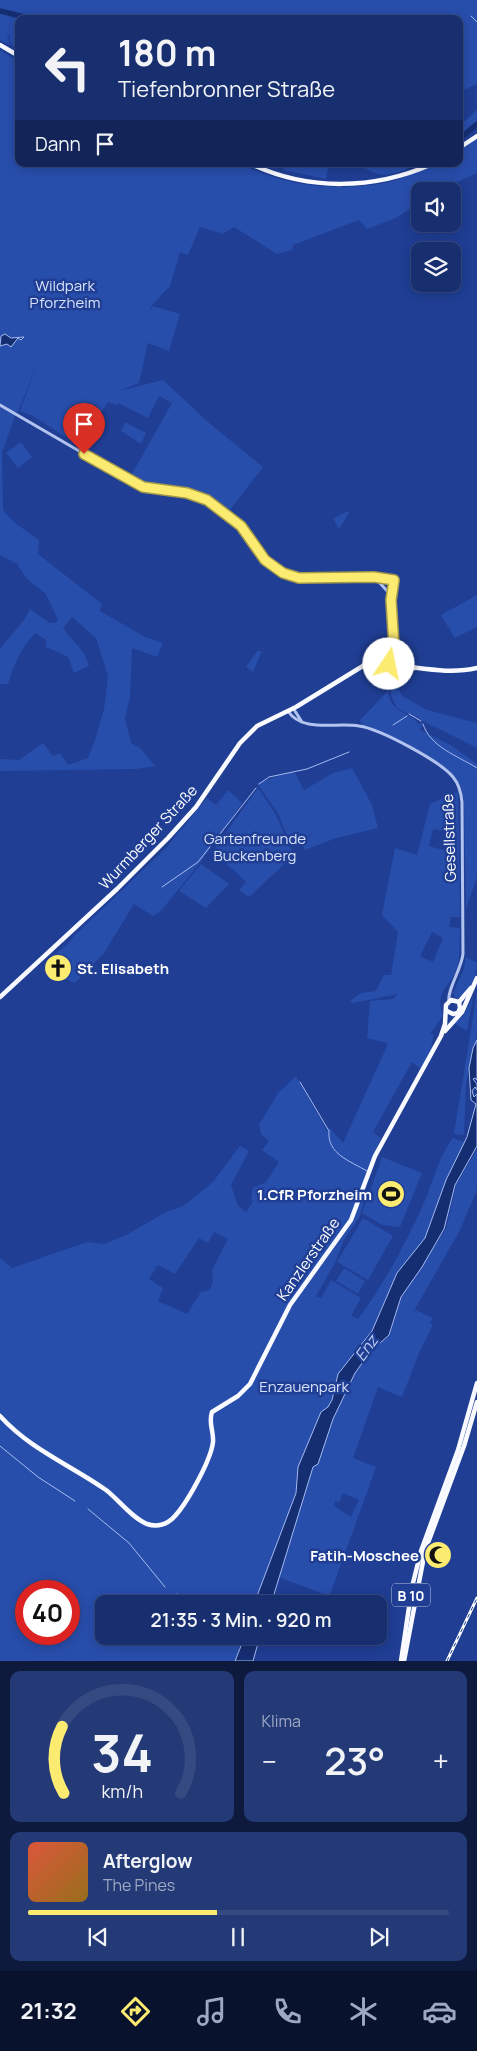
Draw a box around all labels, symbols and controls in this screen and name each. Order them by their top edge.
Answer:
text: 180 m [118,29,216,77]
icon: left [35,35,100,100]
text: Tiefenbronner Straße [118,74,335,104]
icon: arrive [91,130,119,158]
text: Dann [35,131,81,157]
map controls [411,182,461,292]
button: sound [411,182,461,232]
button: layers [411,242,461,292]
park label: Wildpark Pforzheim [30,275,100,313]
pin [63,403,105,454]
icon: arrive [70,410,98,438]
position arrow [362,637,414,689]
street label: Wurmberger Straße [94,780,202,894]
street label: Gesellstraße [437,793,461,882]
park label: Gartenfreunde Buckenberg [204,828,306,866]
church icon: St. Elisabeth [43,953,73,983]
place label: St. Elisabeth [77,958,169,979]
sports icon: 1.CfR Pforzheim [376,1179,406,1209]
place label: 1.CfR Pforzheim [257,1184,372,1205]
street label: Kanzlerstraße [272,1213,344,1305]
water label: Enz [349,1329,384,1365]
park label: Enzauenpark [259,1376,349,1397]
mosque icon: Fatih-Moschee [423,1540,453,1570]
place label: Fatih-Moschee [310,1545,419,1566]
speed limit sign: 40 [15,1580,80,1645]
road number: B 10 [392,1584,430,1606]
text: 21:35 · 3 Min. · 920 m [151,1607,331,1633]
text: Klima [262,1710,301,1732]
text: 34 [91,1717,153,1788]
text: 23° [324,1734,385,1786]
text: − [262,1742,277,1780]
text: + [433,1742,449,1780]
text: km/h [101,1779,143,1803]
text: Afterglow [103,1848,192,1874]
text: The Pines [103,1874,175,1896]
icon: previous [84,1923,112,1951]
icon: pause [224,1923,252,1951]
icon: next [365,1923,393,1951]
icon: directions [118,1994,153,2029]
icon: music [194,1994,229,2029]
icon: phone [270,1994,305,2029]
icon: climate [346,1994,381,2029]
icon: car [422,1994,457,2029]
text: 21:32 [20,1996,77,2026]

